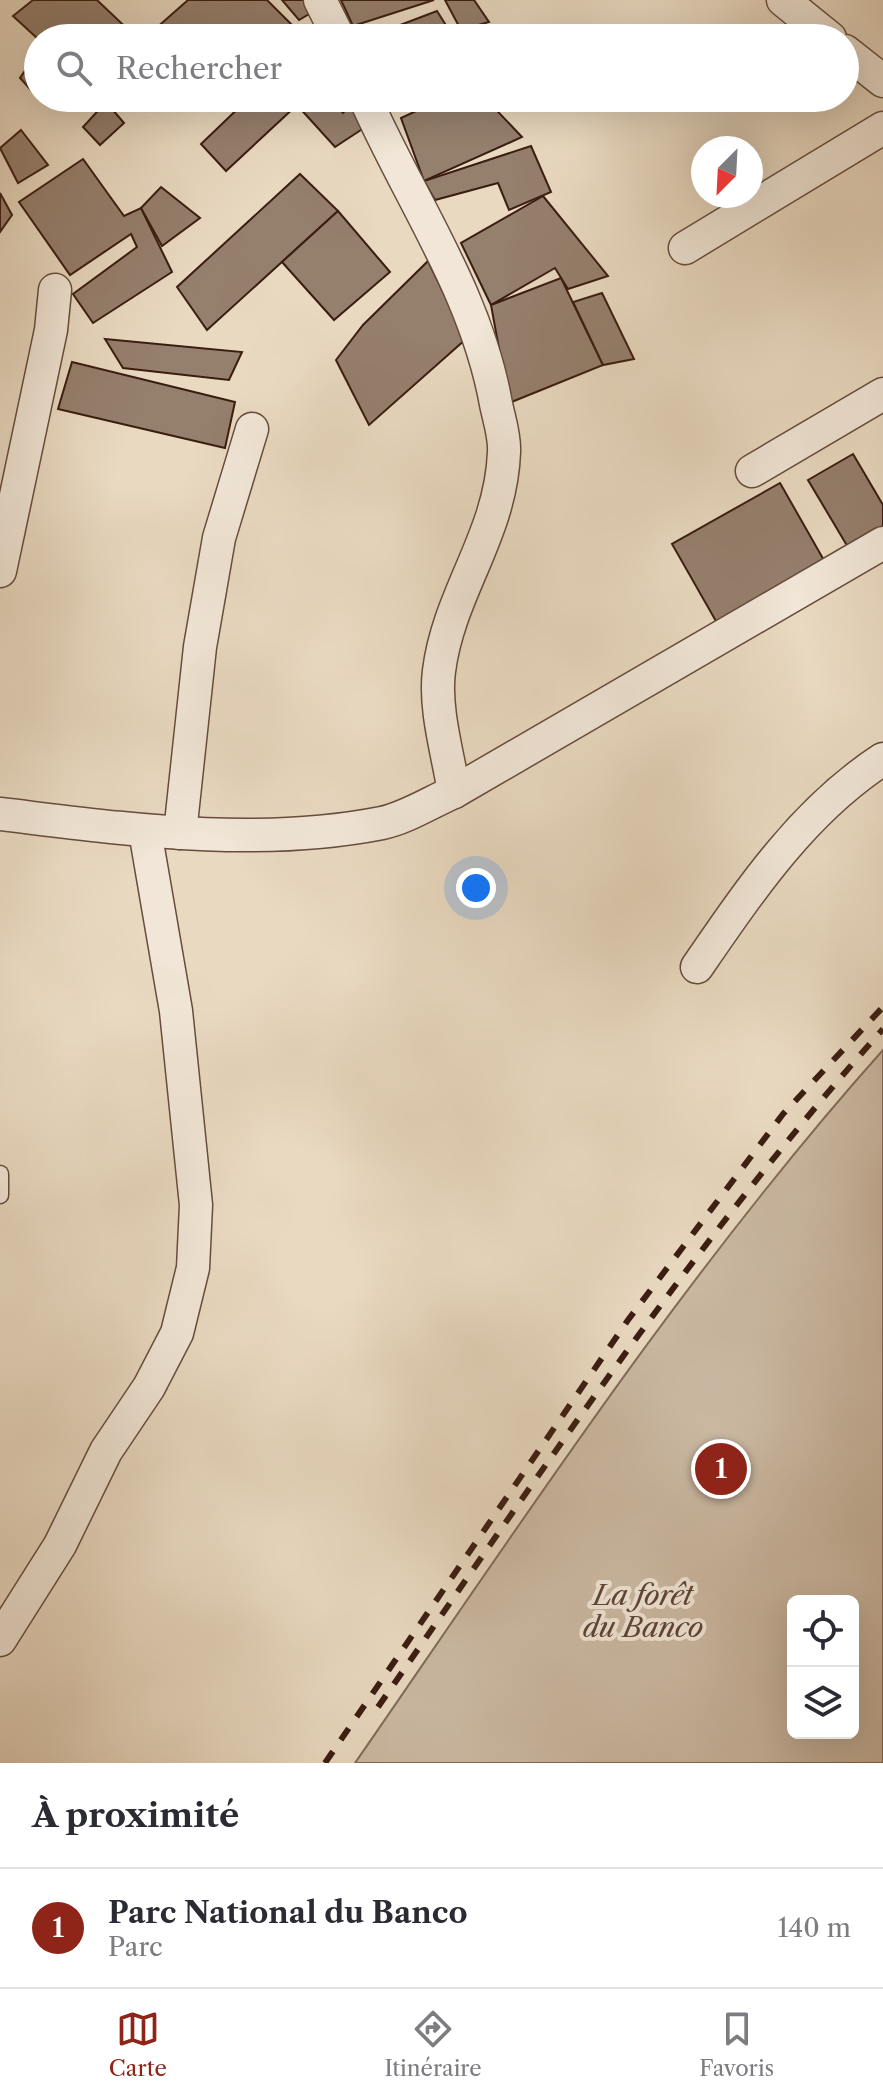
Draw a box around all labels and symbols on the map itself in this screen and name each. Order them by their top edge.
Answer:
north arrow [691,136,763,208]
your location [456,868,496,908]
pin: 1 [695,1439,747,1499]
park label: La forêt du Banco [583,1578,703,1644]

